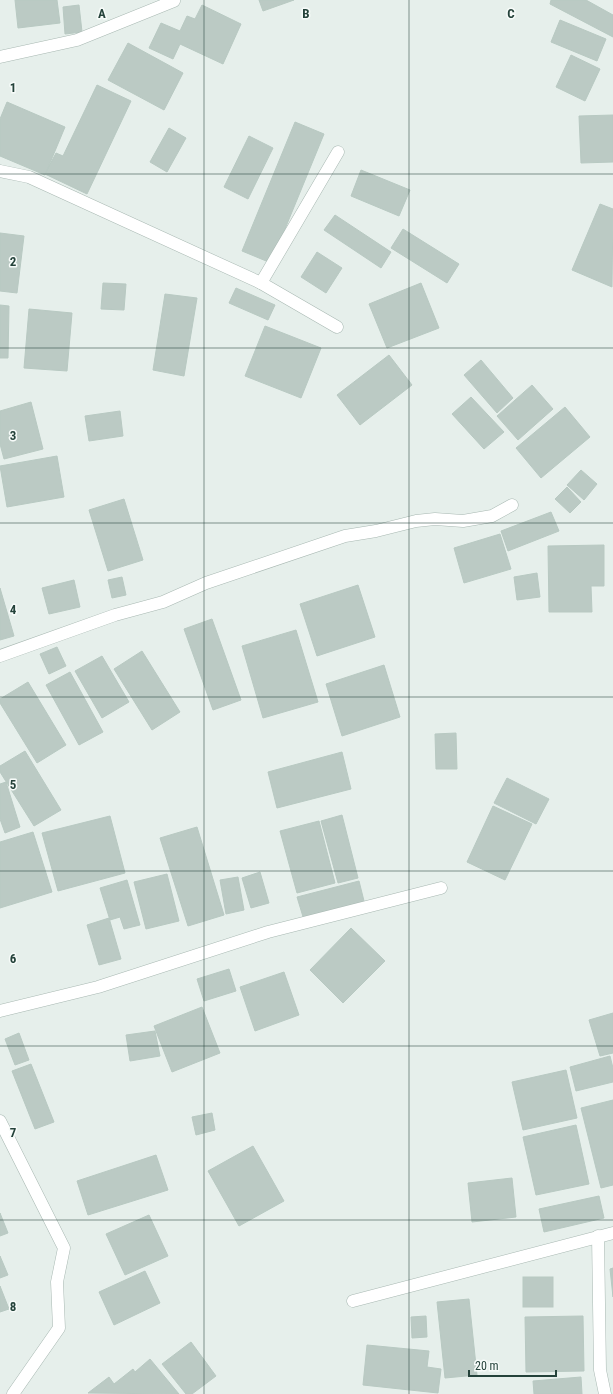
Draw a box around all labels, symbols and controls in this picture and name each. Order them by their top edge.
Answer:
text: A [98,6,106,21]
text: B [302,6,310,21]
text: C [507,6,515,21]
text: 1 [10,80,16,95]
text: 2 [10,254,17,269]
text: 3 [10,428,16,443]
text: 4 [10,602,17,617]
text: 5 [10,777,17,792]
text: 6 [10,951,17,966]
text: 7 [10,1125,17,1140]
text: 8 [10,1299,16,1314]
scale bar [469,1352,556,1378]
text: 20 m [475,1359,499,1373]

